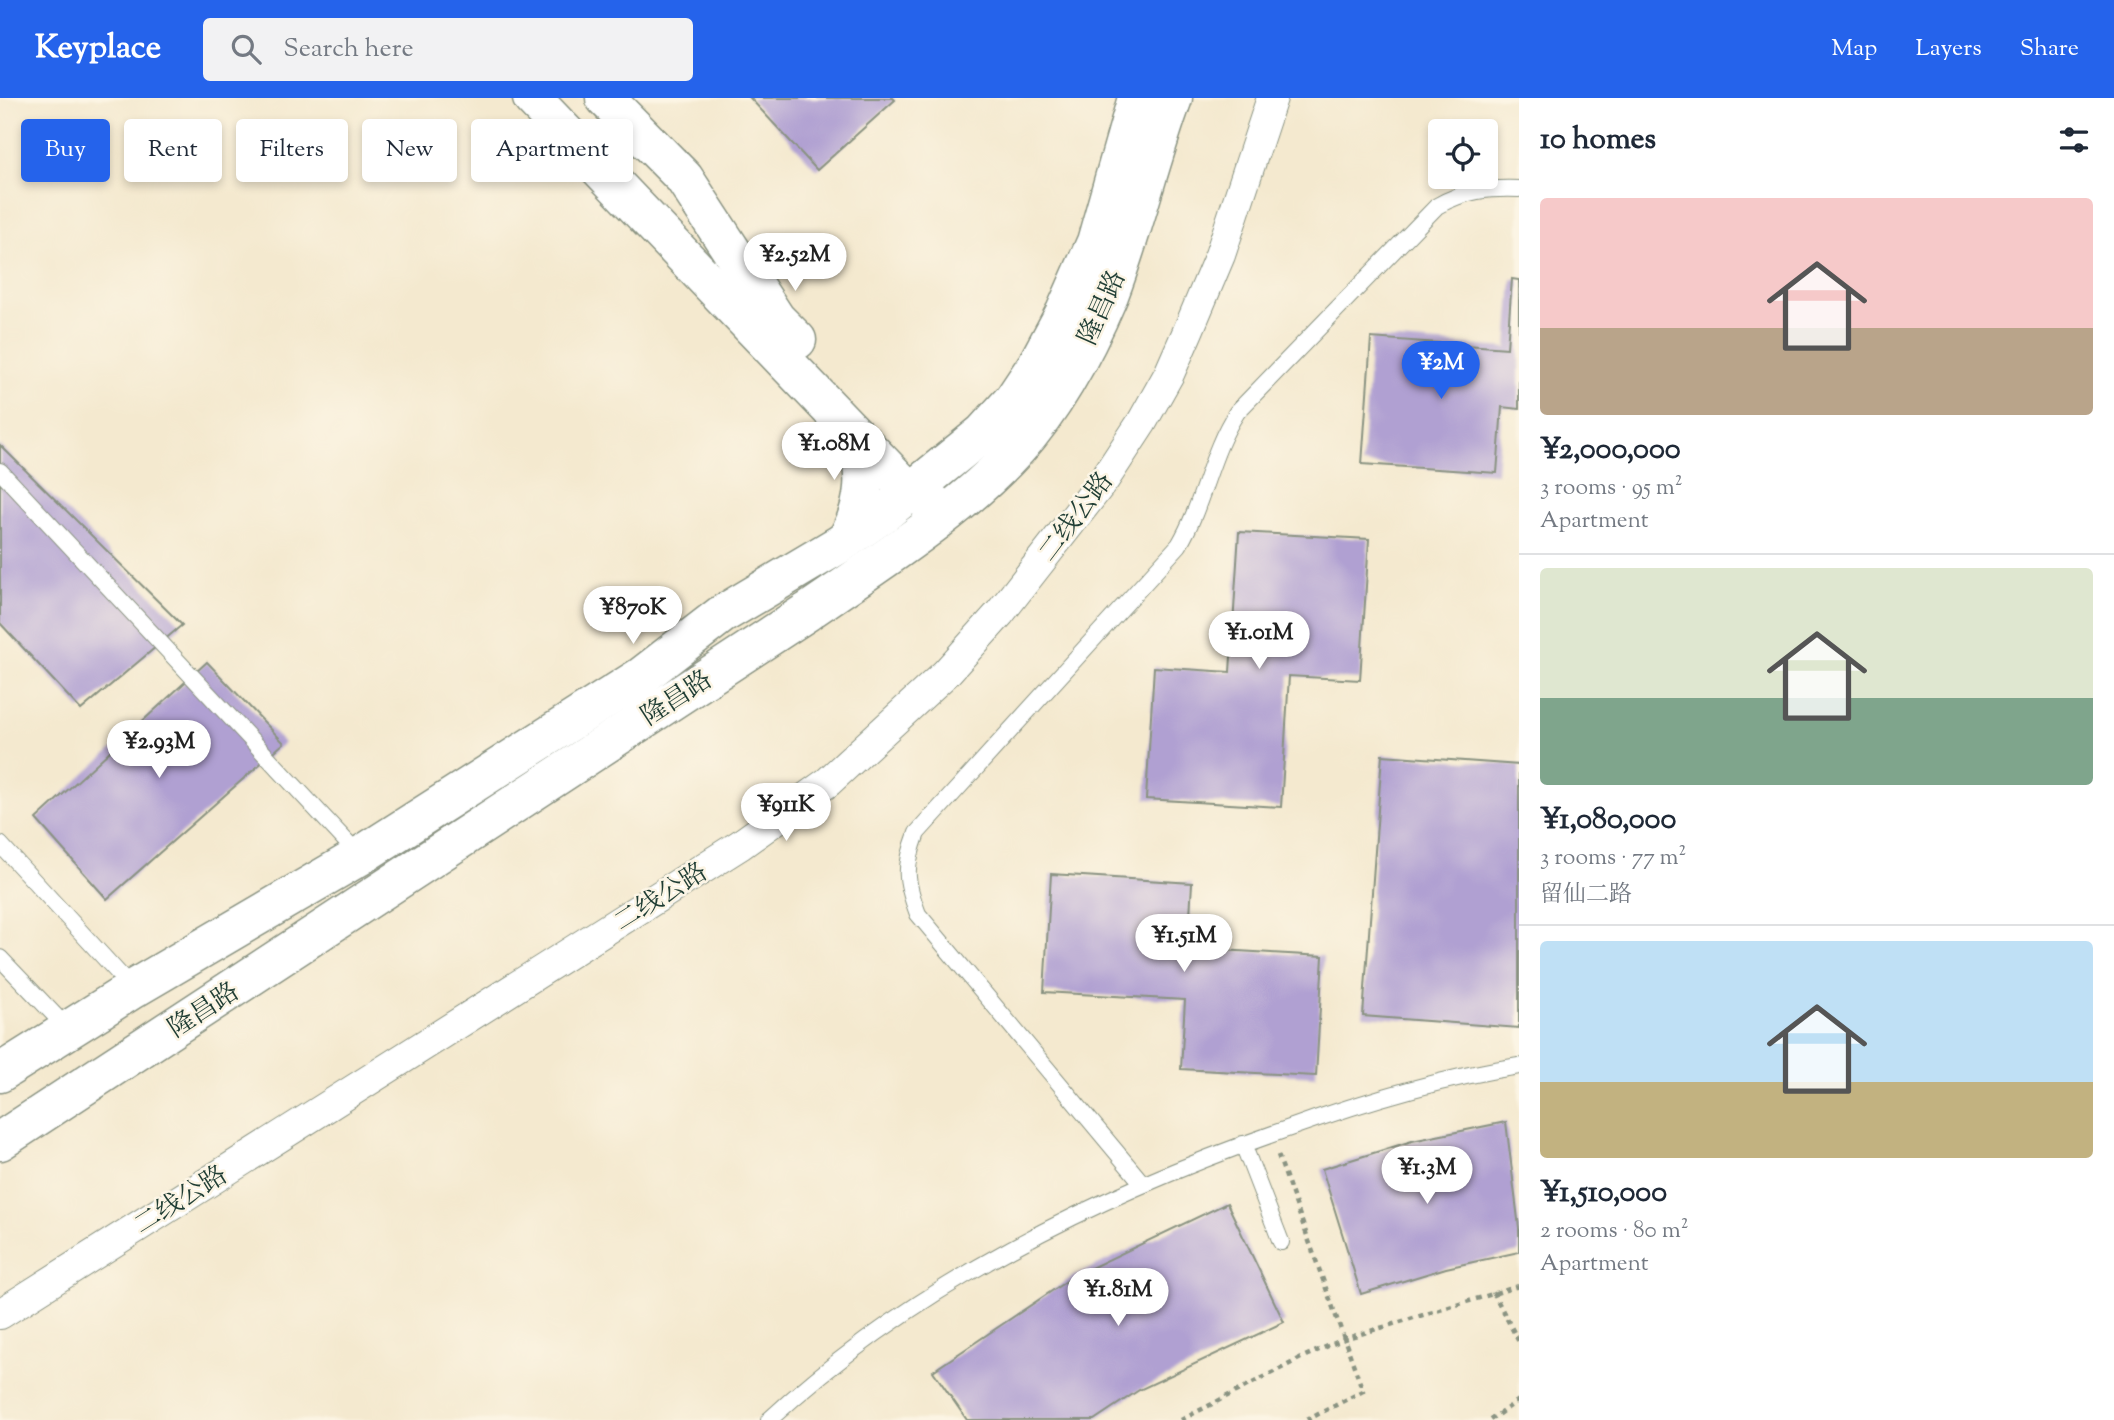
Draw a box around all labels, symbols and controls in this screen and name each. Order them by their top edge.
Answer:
search box [203,18,693,81]
text: Keyplace [35,25,161,73]
icon: search [227,30,265,68]
text: Search here [283,31,414,68]
text: Map [1831,32,1877,66]
text: Layers [1915,32,1982,66]
text: Share [2020,32,2079,66]
chip: Buy [21,119,110,182]
chip: Rent [124,119,222,182]
chip: Filters [236,119,348,182]
chip: New [362,119,457,182]
chip: Apartment [471,119,633,182]
map controls [1428,119,1498,189]
button: locate [1428,119,1498,189]
text: 10 homes [1540,119,1656,162]
icon: filters [2055,121,2093,159]
pin: ¥2.52M [738,234,852,293]
text: ¥2.52M [760,239,830,272]
icon: home [1754,243,1880,369]
street label: 隆昌路 [1071,265,1136,351]
pin: ¥2M [1407,342,1475,401]
text: ¥2M [1418,347,1464,380]
pin: ¥1.08M [777,422,891,482]
text: ¥1.08M [798,428,870,461]
text: ¥2,000,000 [1540,429,1681,472]
street label: 二线公路 [1031,465,1123,570]
text: 3 rooms · 95 m² [1540,472,1683,505]
text: Apartment [1540,505,1649,538]
pin: ¥870K [584,587,682,646]
text: ¥870K [599,592,667,625]
pin: ¥1.01M [1202,612,1316,671]
icon: home [1754,613,1880,739]
text: ¥1.01M [1225,617,1293,650]
street label: 隆昌路 [635,662,720,736]
pin: ¥2.93M [102,720,216,780]
text: ¥2.93M [123,726,195,759]
pin: ¥911K [737,784,835,843]
text: ¥911K [757,789,815,822]
text: ¥1,080,000 [1540,799,1676,842]
text: 3 rooms · 77 m² [1540,842,1686,875]
street label: 二线公路 [607,855,715,941]
text: 留仙二路 [1540,879,1632,912]
pin: ¥1.51M [1127,914,1241,974]
text: ¥1.51M [1151,920,1217,953]
street label: 隆昌路 [162,974,247,1048]
icon: home [1754,986,1880,1112]
pin: ¥1.3M [1378,1146,1476,1206]
text: ¥1.3M [1398,1152,1456,1185]
street label: 二线公路 [127,1158,235,1244]
text: ¥1,510,000 [1540,1172,1667,1215]
text: 2 rooms · 80 m² [1540,1215,1688,1248]
text: Apartment [1540,1248,1649,1281]
pin: ¥1.81M [1061,1268,1175,1328]
text: ¥1.81M [1084,1274,1152,1307]

